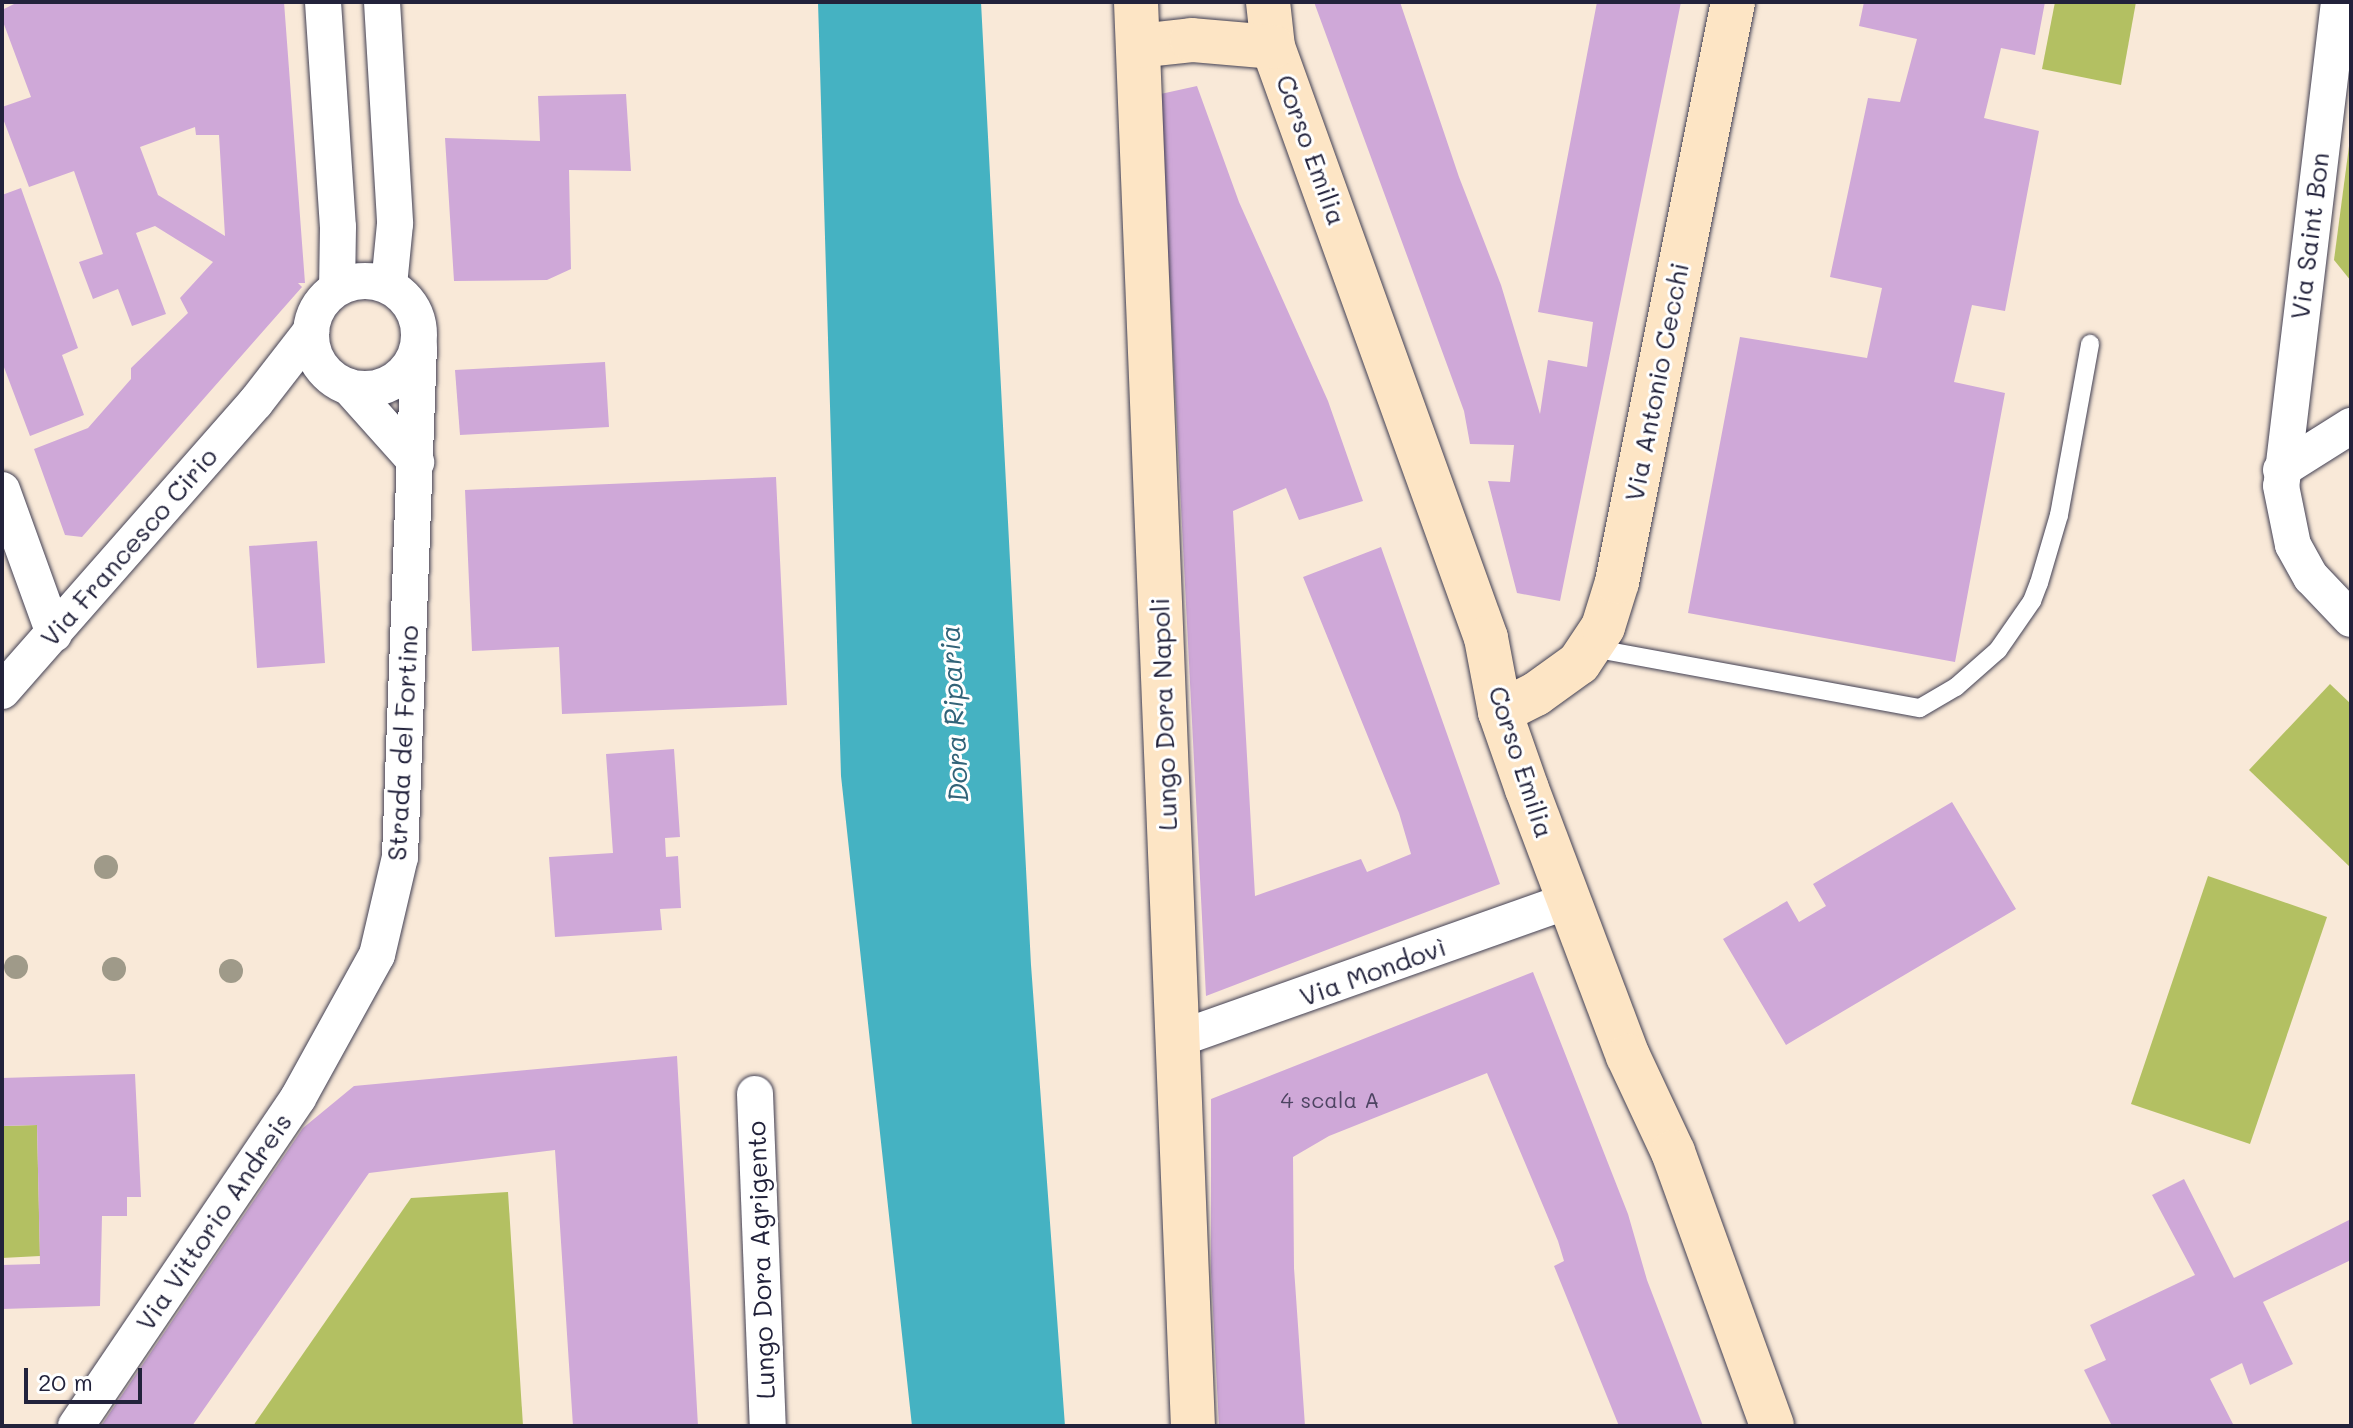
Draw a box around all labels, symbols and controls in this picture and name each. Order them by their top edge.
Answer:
street label: Corso Emilia [1269,71,1353,229]
street label: Via Saint Bon [2284,151,2336,321]
street label: Via Antonio Cecchi [1619,260,1695,504]
street label: Via Francesco Cirio [34,441,224,653]
street label: Lungo Dora Napoli [1144,597,1184,831]
street label: Strada del Fortino [381,624,425,862]
water label: Dora Riparia [932,624,974,804]
street label: Corso Emilia [1482,682,1560,842]
street label: Via Mondovì [1296,931,1450,1013]
house number: 4 scala A [1281,1087,1379,1113]
street label: Via Vittorio Andreis [130,1107,298,1337]
street label: Lungo Dora Agrigento [741,1120,781,1400]
scale bar [28,1352,146,1402]
text: 20 m [38,1366,93,1397]

